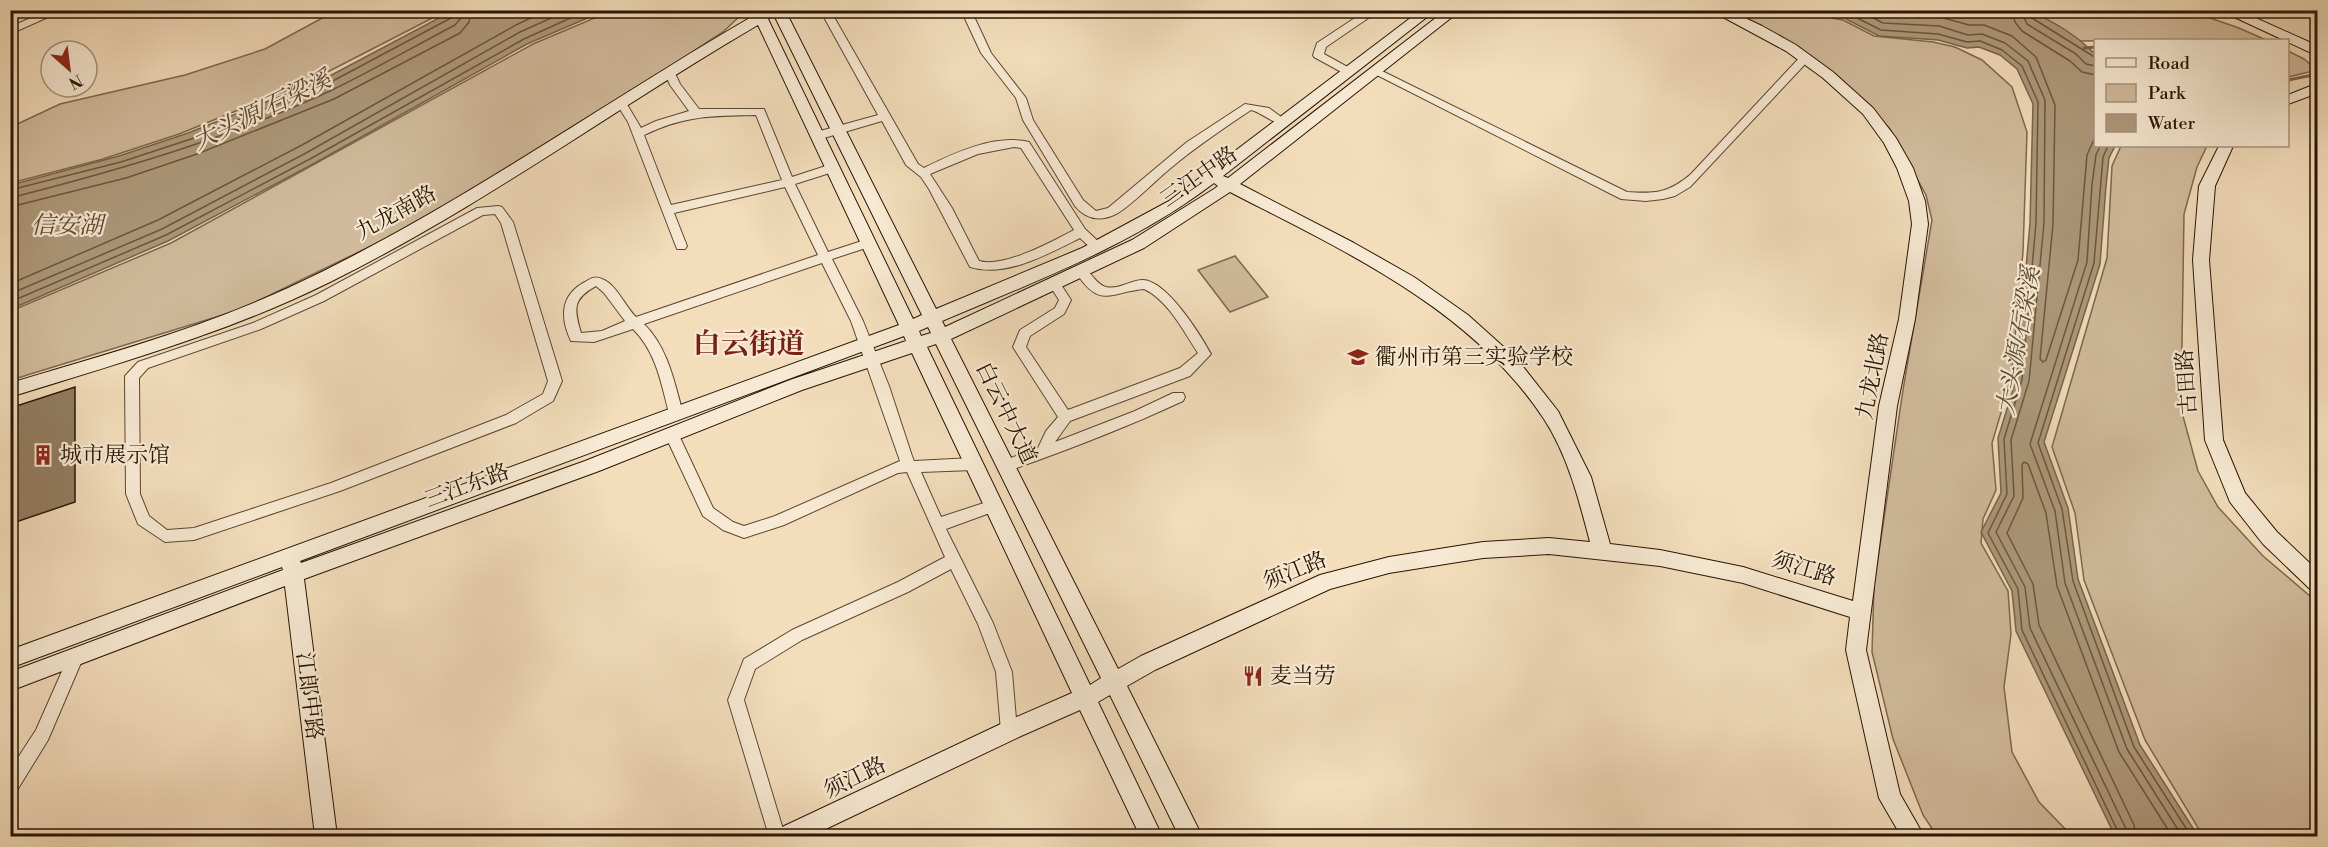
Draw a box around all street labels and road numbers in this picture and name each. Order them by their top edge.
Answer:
street label: 三江中路 [1155,141,1243,213]
street label: 九龙南路 [351,180,441,246]
street label: 九龙北路 [1851,330,1895,422]
street label: 古田路 [2171,348,2203,416]
street label: 白云中大道 [970,358,1042,468]
street label: 三江东路 [421,458,513,514]
street label: 须江路 [1259,546,1331,596]
street label: 须江路 [1768,546,1840,592]
street label: 江郎中路 [290,651,328,741]
street label: 须江路 [819,751,891,805]

